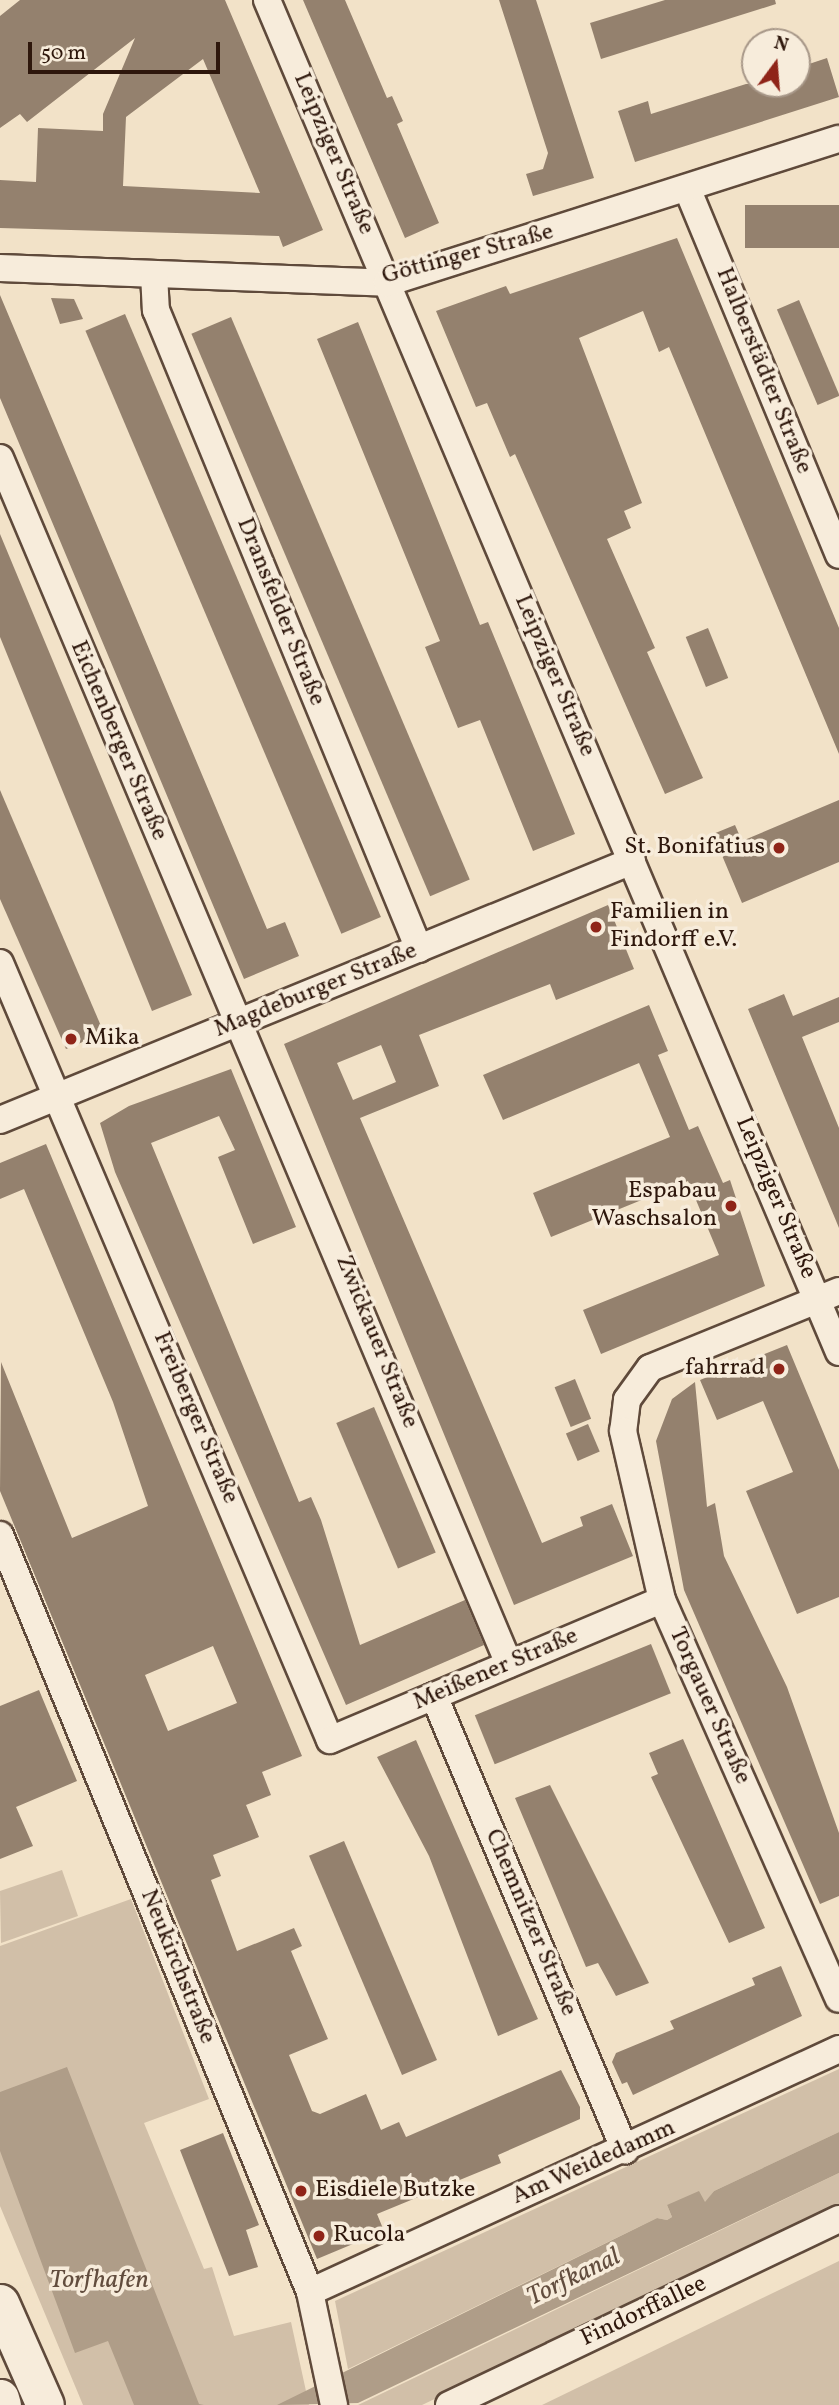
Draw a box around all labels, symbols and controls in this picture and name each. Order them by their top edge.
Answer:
scale bar [32,28,224,72]
north arrow [741,28,811,98]
text: N [771,30,791,59]
text: 50 m [41,39,86,68]
street label: Leipziger Straße [286,69,380,239]
street label: Göttinger Straße [379,218,557,292]
street label: Halberstädter Straße [708,264,818,478]
street label: Dransfelder Straße [229,514,331,710]
street label: Leipziger Straße [507,591,601,761]
street label: Eichenberger Straße [63,637,173,845]
place label: St. Bonifatius [624,834,765,862]
marker: St. Bonifatius [771,840,787,856]
place label: Familien in Findorff e.V. [610,899,735,955]
marker: Familien in Findorff e.V. [588,919,604,935]
street label: Magdeburger Straße [210,937,422,1045]
place label: Mika [85,1025,140,1053]
marker: Mika [63,1031,79,1047]
street label: Leipziger Straße [728,1113,822,1283]
place label: Espabau Waschsalon [591,1178,717,1234]
marker: Espabau Waschsalon [723,1198,739,1214]
street label: Zwickauer Straße [328,1251,424,1433]
street label: Freiberger Straße [146,1328,244,1508]
place label: fahrrad [685,1355,765,1383]
marker: fahrrad [771,1361,787,1377]
street label: Meißener Straße [409,1622,583,1718]
street label: Torgauer Straße [662,1623,756,1789]
street label: Chemnitzer Straße [478,1825,582,2021]
street label: Neukirchstraße [133,1886,221,2048]
street label: Am Weidedamm [507,2114,681,2212]
place label: Eisdiele Butzke [315,2177,475,2205]
marker: Eisdiele Butzke [293,2183,309,2199]
place label: Rucola [333,2222,405,2250]
marker: Rucola [311,2228,327,2244]
water label: Torfkanal [522,2242,626,2314]
water label: Torfhafen [49,2265,149,2297]
street label: Findorffallee [576,2270,712,2354]

